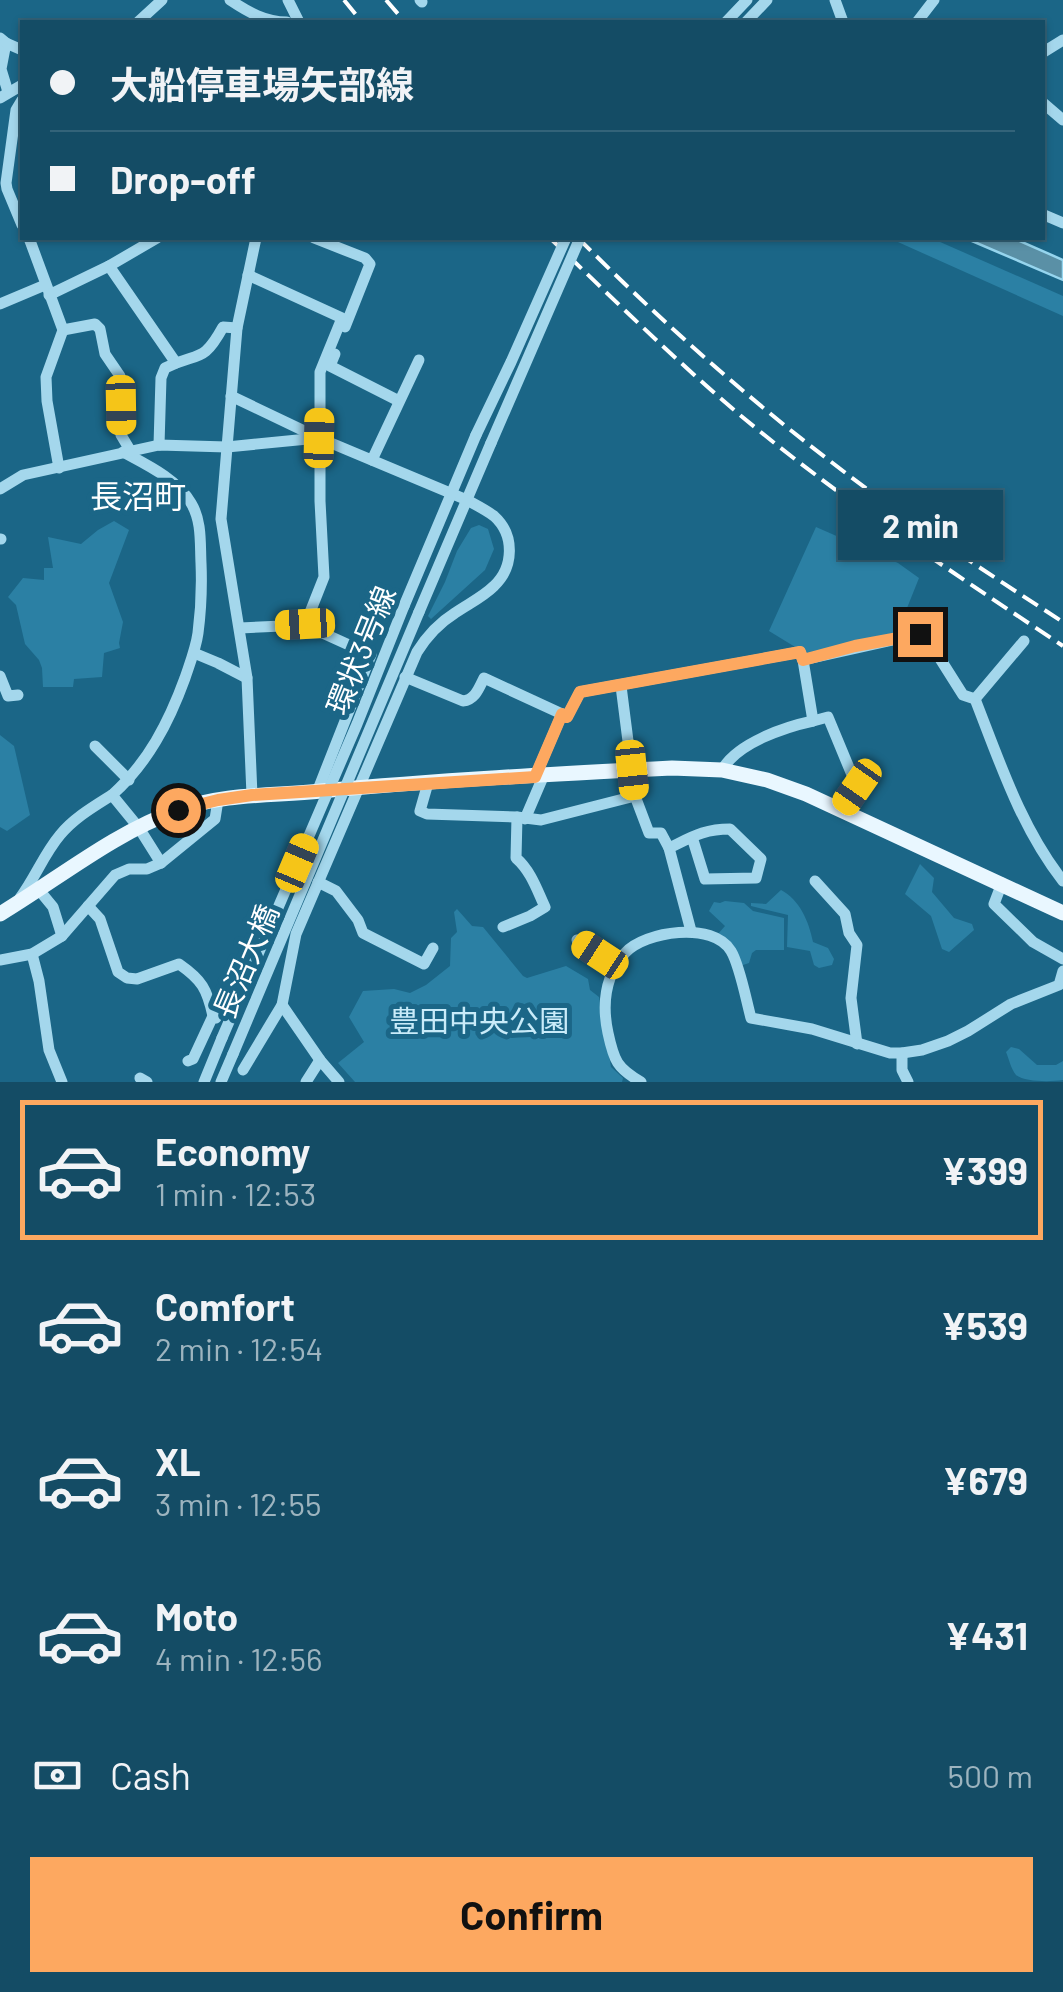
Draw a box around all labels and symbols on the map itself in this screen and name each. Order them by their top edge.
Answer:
car [105,375,137,435]
car [303,408,335,468]
district label: 長沼町 [90,476,186,514]
callout: 2 min [838,489,1002,559]
street label: 環状3号線 [318,580,402,720]
car [274,607,336,641]
route end [898,612,943,657]
car [614,739,650,801]
car [828,754,886,820]
route start [156,788,201,833]
car [271,830,323,896]
street label: 長沼大橋 [205,899,285,1023]
car [567,926,633,984]
park label: 豊田中央公園 [389,1002,569,1038]

